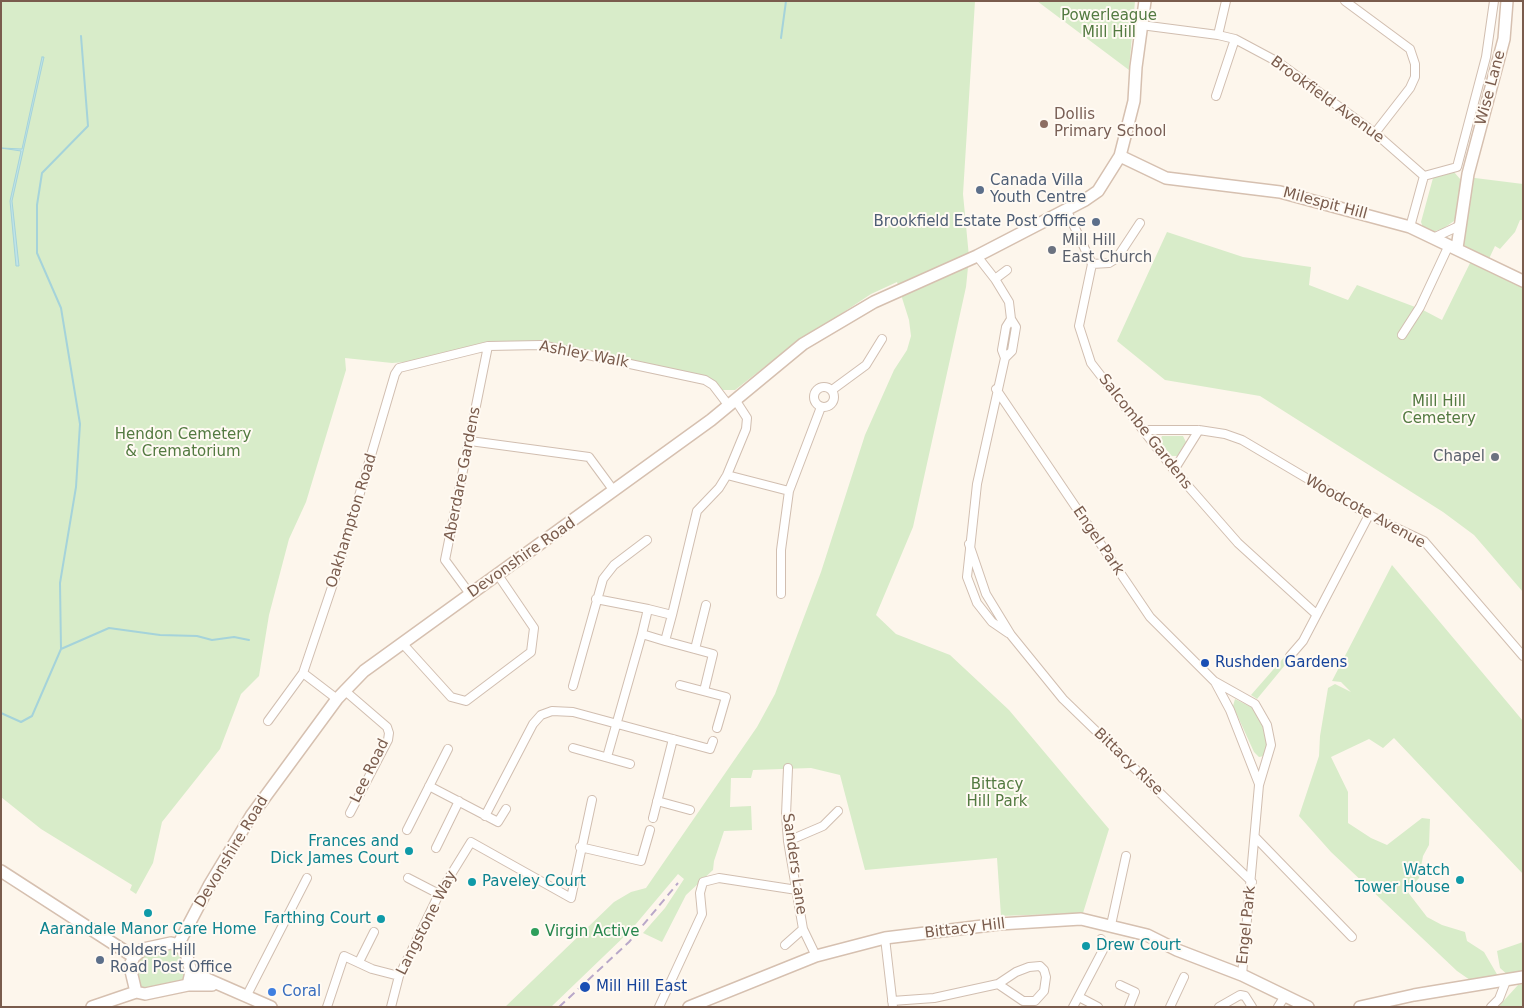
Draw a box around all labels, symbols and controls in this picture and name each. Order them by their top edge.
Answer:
park label: Powerleague Mill Hill [1061,7,1157,42]
street label: Wise Lane [1472,49,1510,127]
street label: Brookfield Avenue [1267,53,1387,147]
place label: Dollis Primary School [1054,106,1167,141]
marker: Dollis Primary School [1038,118,1050,130]
place label: Canada Villa Youth Centre [990,172,1086,207]
marker: Canada Villa Youth Centre [974,184,986,196]
street label: Milespit Hill [1281,184,1369,224]
place label: Brookfield Estate Post Office [874,213,1086,231]
marker: Brookfield Estate Post Office [1090,216,1102,228]
place label: Mill Hill East Church [1062,232,1152,267]
marker: Mill Hill East Church [1046,244,1058,256]
street label: Ashley Walk [538,338,630,372]
street label: Salcombe Gardens [1094,371,1196,493]
park label: Mill Hill Cemetery [1402,393,1476,428]
street label: Aberdare Gardens [441,405,485,543]
park label: Hendon Cemetery & Crematorium [115,426,251,461]
place label: Chapel [1433,448,1485,466]
marker: Chapel [1489,451,1501,463]
street label: Oakhampton Road [323,452,381,590]
street label: Woodcote Avenue [1302,471,1428,553]
street label: Engel Park [1068,503,1128,579]
street label: Devonshire Road [465,514,579,602]
place label: Rushden Gardens [1215,654,1347,672]
marker: Rushden Gardens [1199,657,1211,669]
street label: Bittacy Rise [1090,725,1166,799]
street label: Lee Road [347,736,393,806]
park label: Bittacy Hill Park [967,776,1027,811]
street label: Devonshire Road [192,793,272,911]
street label: Sanders Lane [778,812,810,916]
place label: Frances and Dick James Court [270,833,399,868]
marker: Frances and Dick James Court [403,845,415,857]
place label: Watch Tower House [1355,862,1450,897]
street label: Langstone Way [393,868,461,978]
place label: Paveley Court [482,873,586,891]
marker: Watch Tower House [1454,874,1466,886]
marker: Paveley Court [466,876,478,888]
street label: Engel Park [1234,885,1260,965]
marker: Aarandale Manor Care Home [142,907,154,919]
place label: Farthing Court [264,910,371,928]
marker: Farthing Court [375,913,387,925]
street label: Bittacy Hill [924,915,1006,943]
place label: Aarandale Manor Care Home [40,921,256,939]
place label: Virgin Active [545,923,639,941]
marker: Virgin Active [529,926,541,938]
place label: Drew Court [1096,937,1181,955]
marker: Drew Court [1080,940,1092,952]
place label: Holders Hill Road Post Office [110,942,232,977]
marker: Holders Hill Road Post Office [94,954,106,966]
place label: Mill Hill East [596,978,687,996]
marker: Mill Hill East [578,980,592,994]
place label: Coral [282,983,321,1001]
marker: Coral [266,986,278,998]

